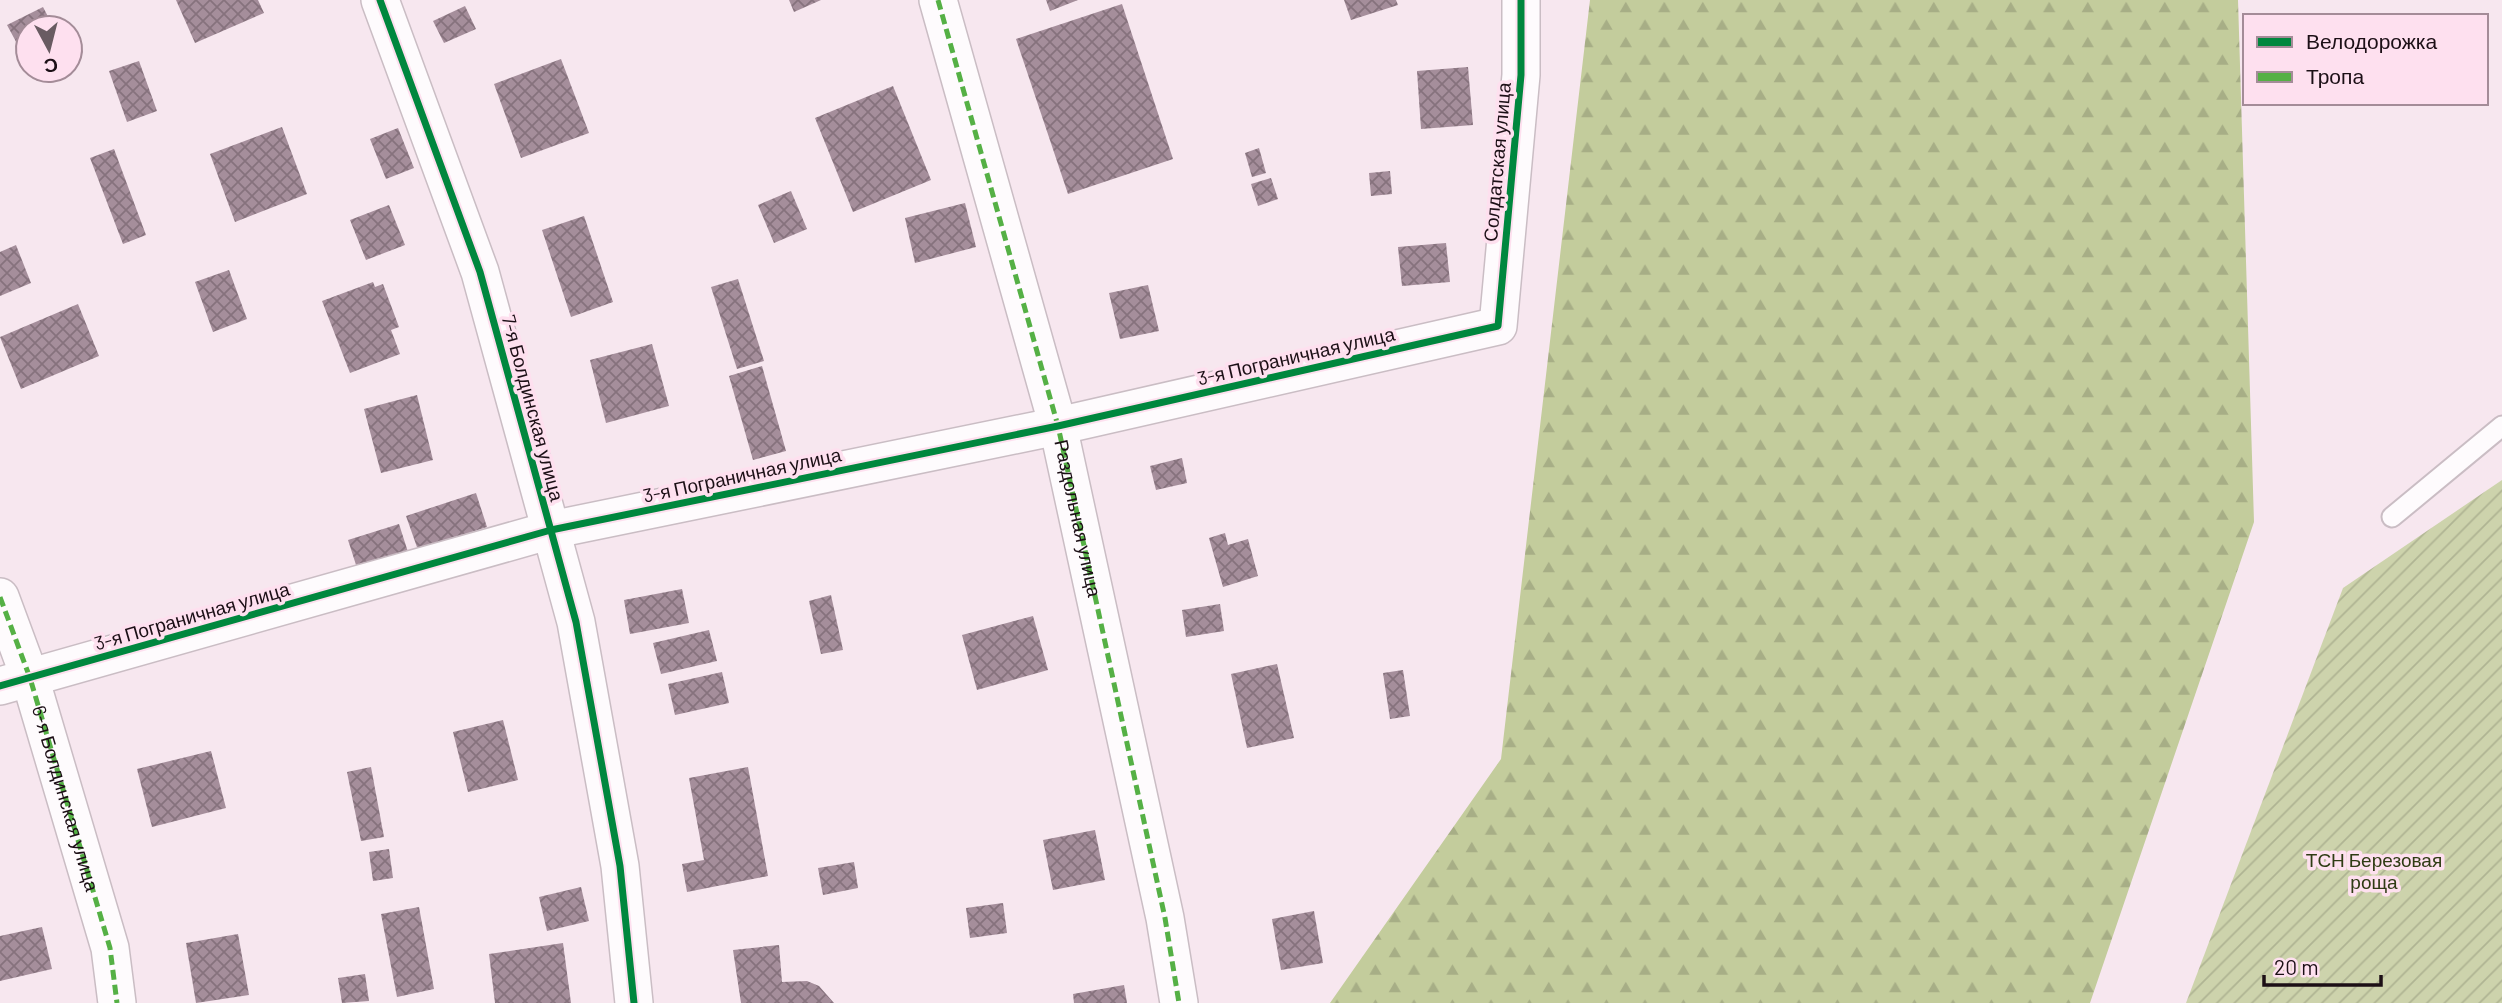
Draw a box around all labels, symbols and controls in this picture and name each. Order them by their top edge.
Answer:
north arrow [14,14,84,84]
legend [2243,14,2488,105]
text: Велодорожка [2306,28,2437,53]
text: С [43,54,59,79]
text: Тропа [2306,63,2364,88]
street label: Солдатская улица [1478,81,1515,243]
street label: 7-я Болдинская улица [498,312,569,504]
street label: 3-я Пограничная улица [1195,321,1397,389]
street label: Раздольная улица [1050,437,1107,599]
street label: 3-я Пограничная улица [641,442,844,507]
street label: 3-я Пограничная улица [92,577,293,654]
street label: 6-я Болдинская улица [28,703,105,894]
park label: ТСН Березовая роща [2306,848,2442,893]
scale bar [2264,944,2381,988]
text: 20 m [2274,954,2319,979]

